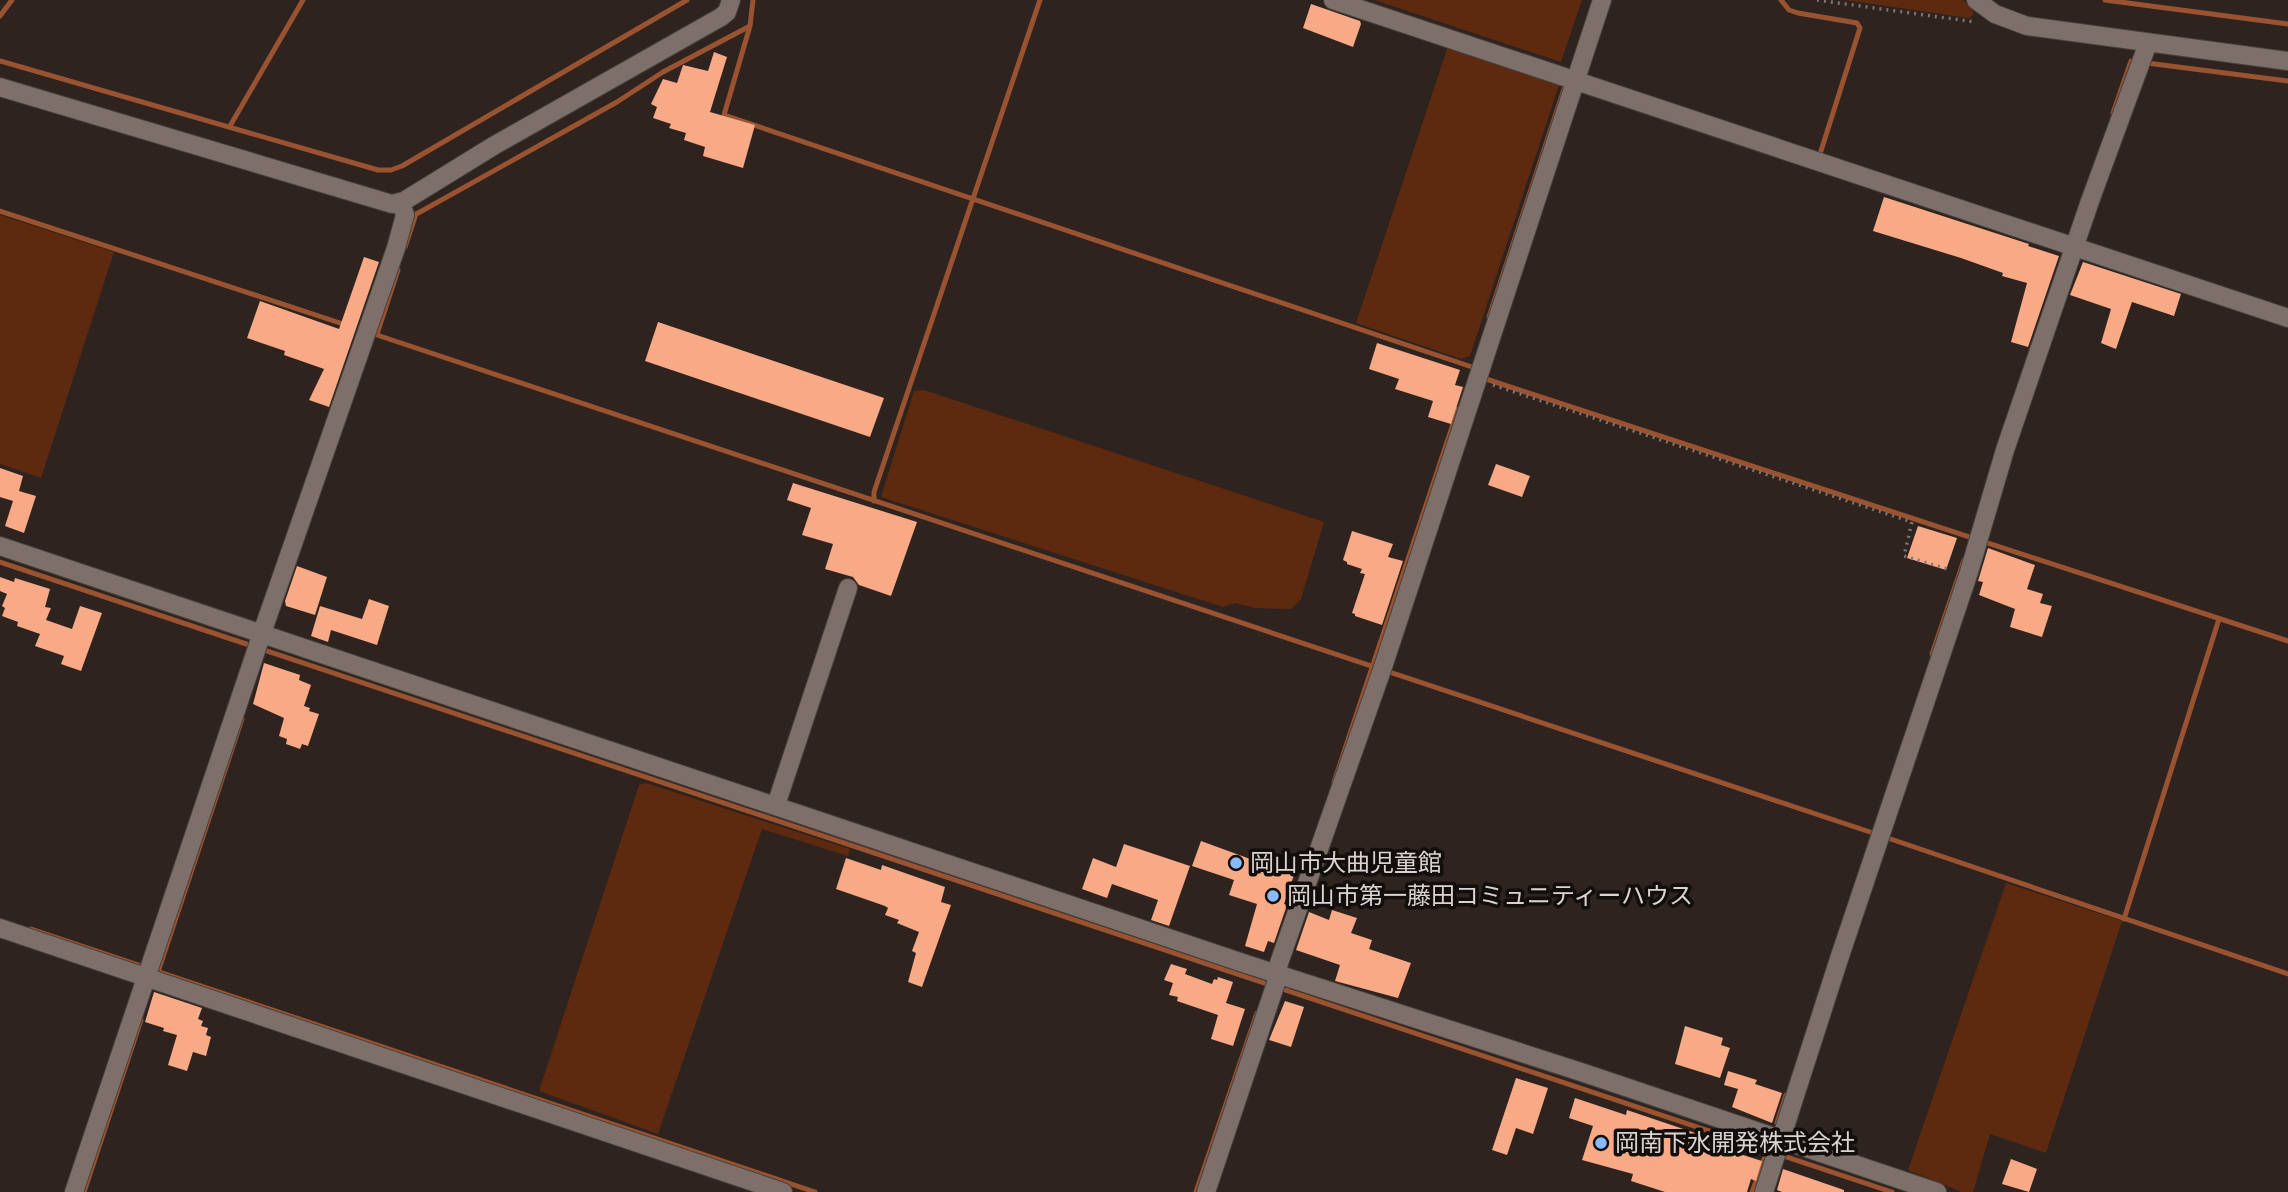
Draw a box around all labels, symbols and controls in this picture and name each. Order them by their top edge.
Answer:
place label: 岡山市大曲児童館 [1250,849,1442,877]
marker: 岡山市大曲児童館 [1228,855,1244,871]
place label: 岡山市第一藤田コミュニティーハウス [1287,882,1693,910]
marker: 岡山市第一藤田コミュニティーハウス [1265,888,1281,904]
place label: 岡南下水開発株式会社 [1615,1129,1855,1157]
marker: 岡南下水開発株式会社 [1593,1135,1609,1151]

